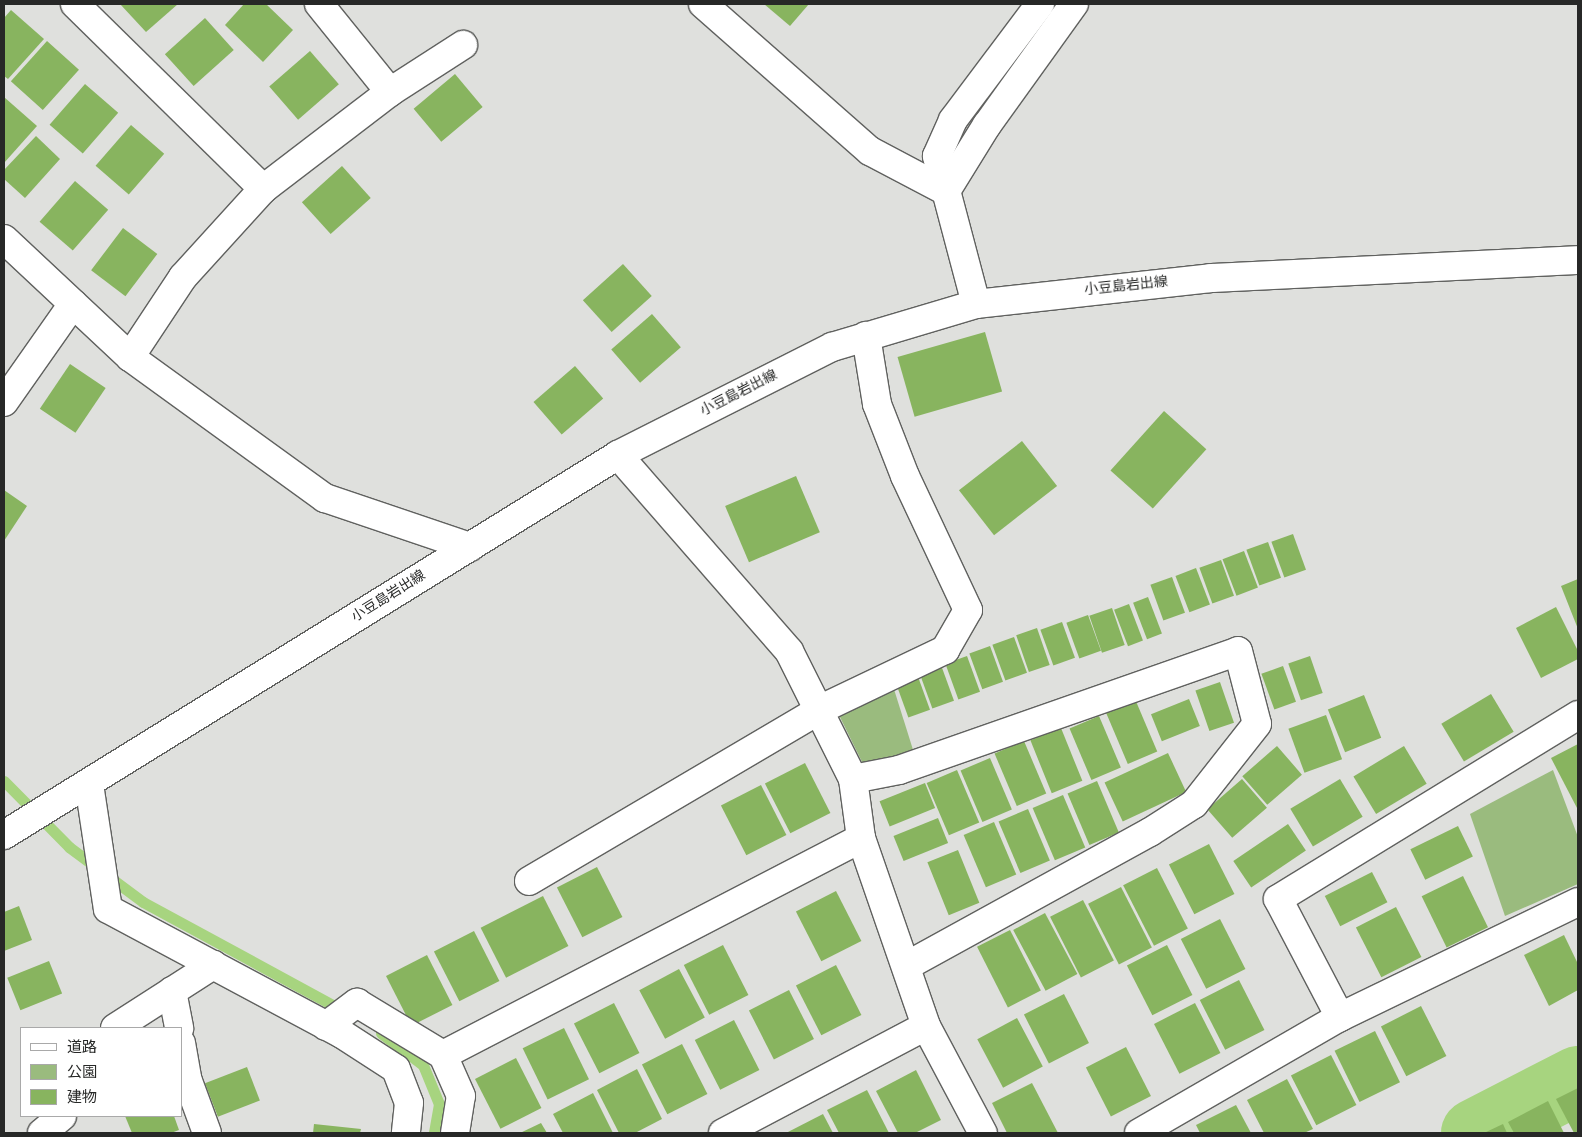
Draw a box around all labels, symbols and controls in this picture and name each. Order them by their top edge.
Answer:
street label: 小豆島岩出線 [1083,274,1169,300]
street label: 小豆島岩出線 [698,367,780,421]
street label: 小豆島岩出線 [349,568,429,626]
legend [20,1027,182,1117]
text: 道路 [67,1039,97,1058]
text: 公園 [67,1064,97,1083]
text: 建物 [67,1089,97,1108]

